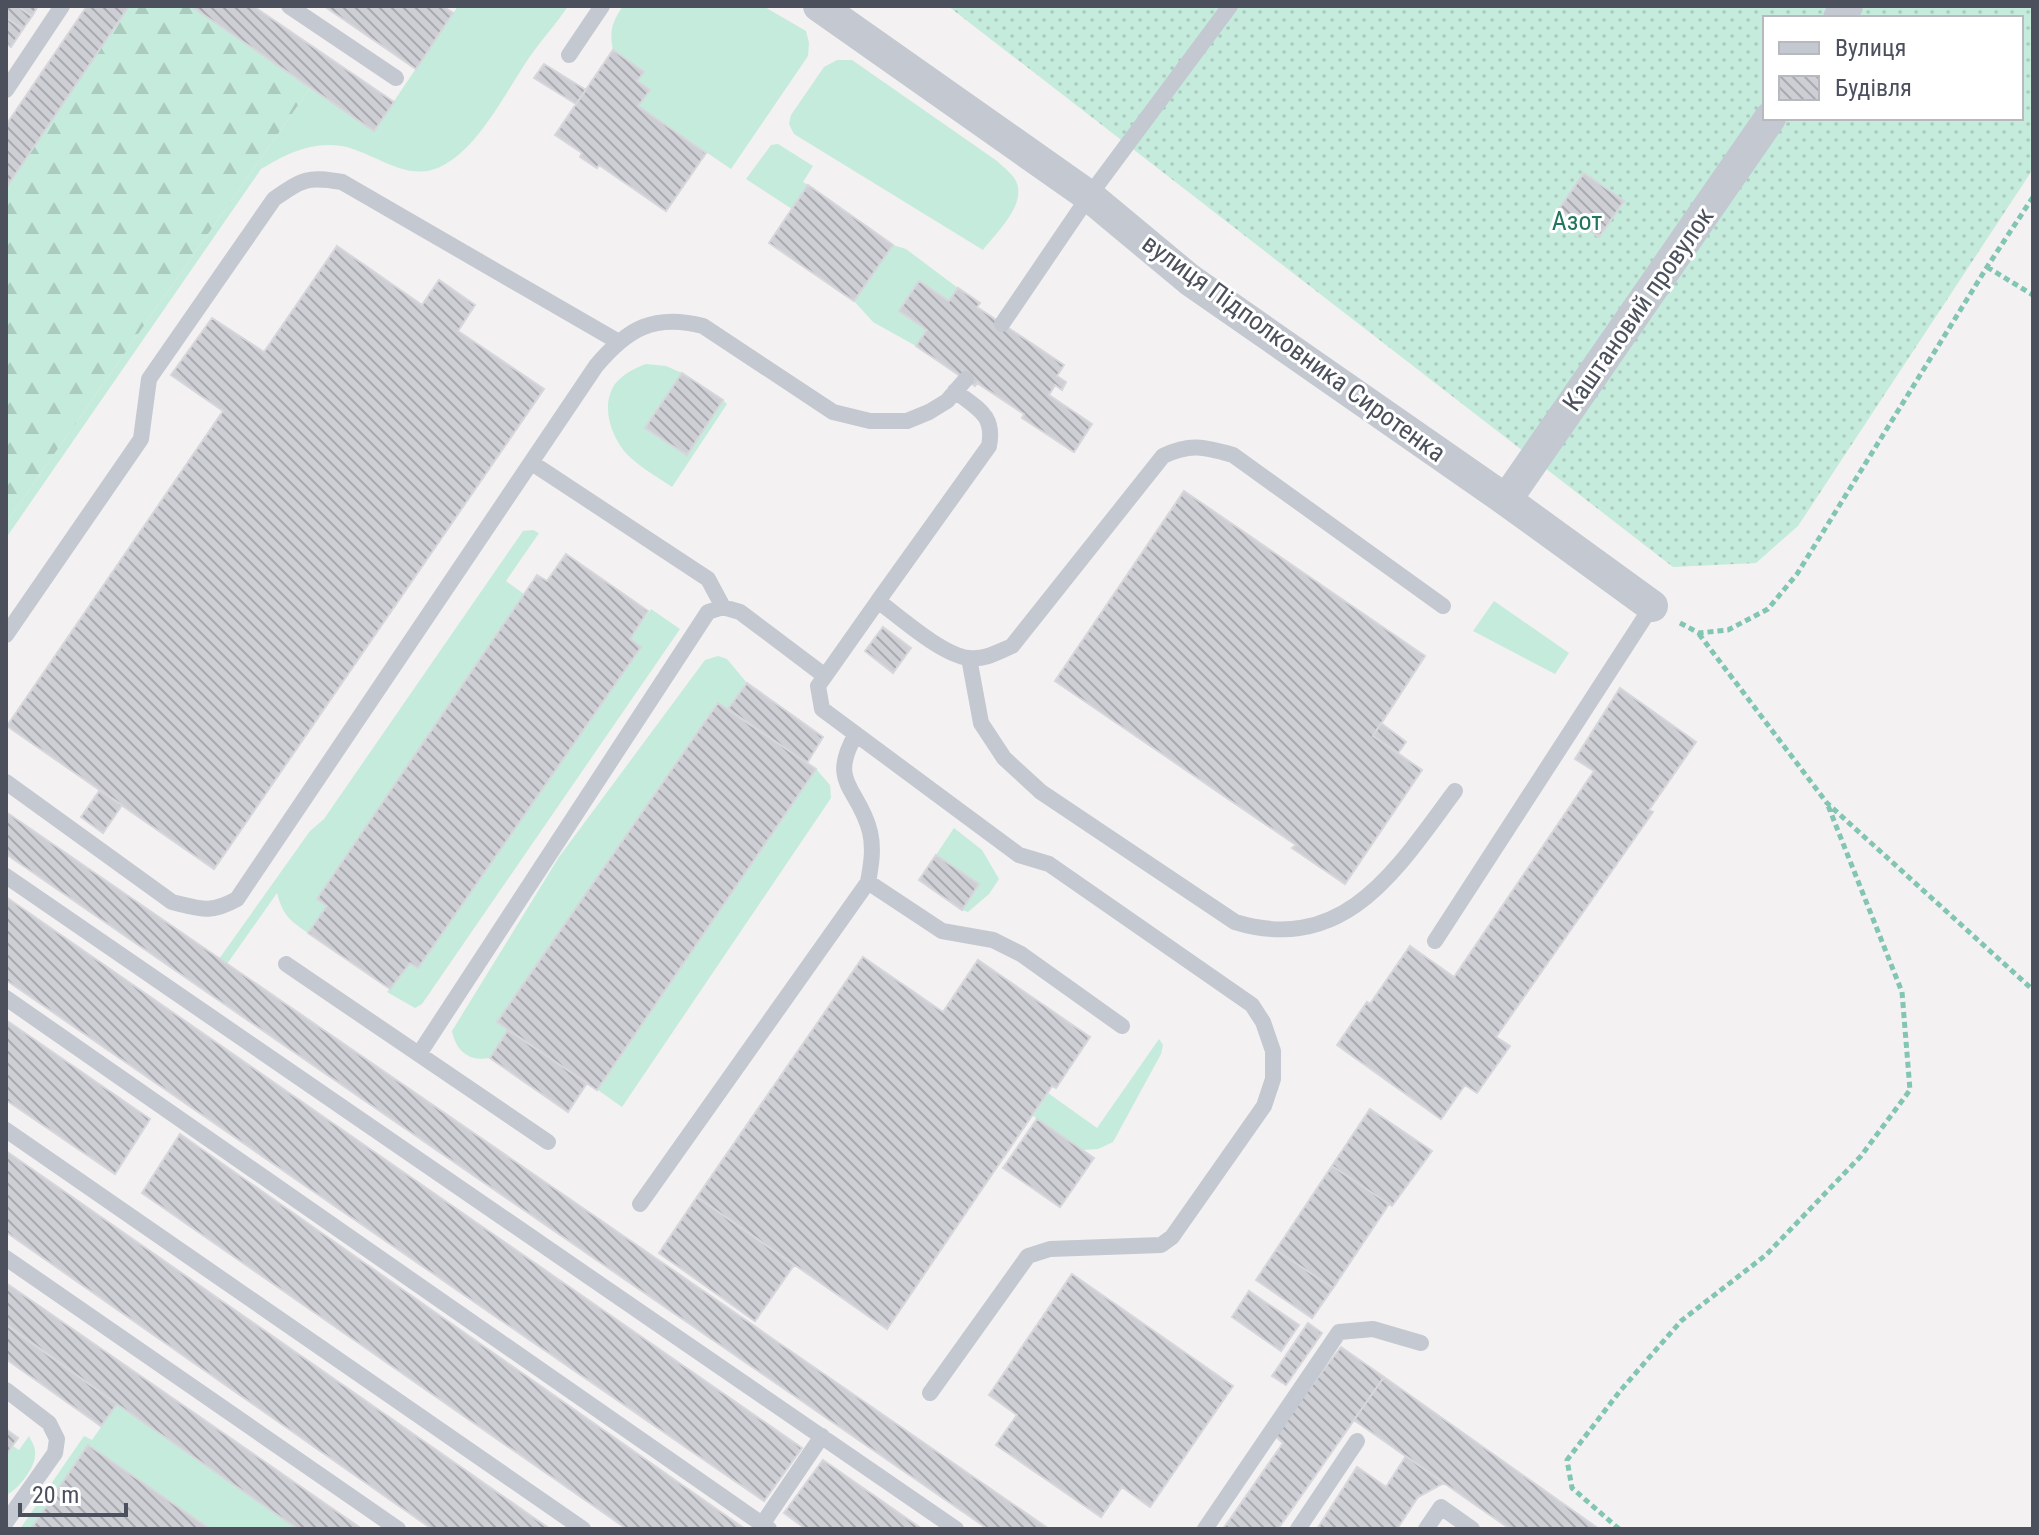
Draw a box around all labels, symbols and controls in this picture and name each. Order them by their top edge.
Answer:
legend [1763,16,2023,120]
text: Вулиця [1835,34,1906,62]
text: Будівля [1835,74,1912,102]
street label: Каштановий провулок [1556,201,1720,417]
park label: Азот [1552,206,1602,236]
street label: вулиця Підполковника Сиротенка [1137,228,1451,468]
scale bar [20,1467,126,1517]
text: 20 m [32,1481,79,1509]

